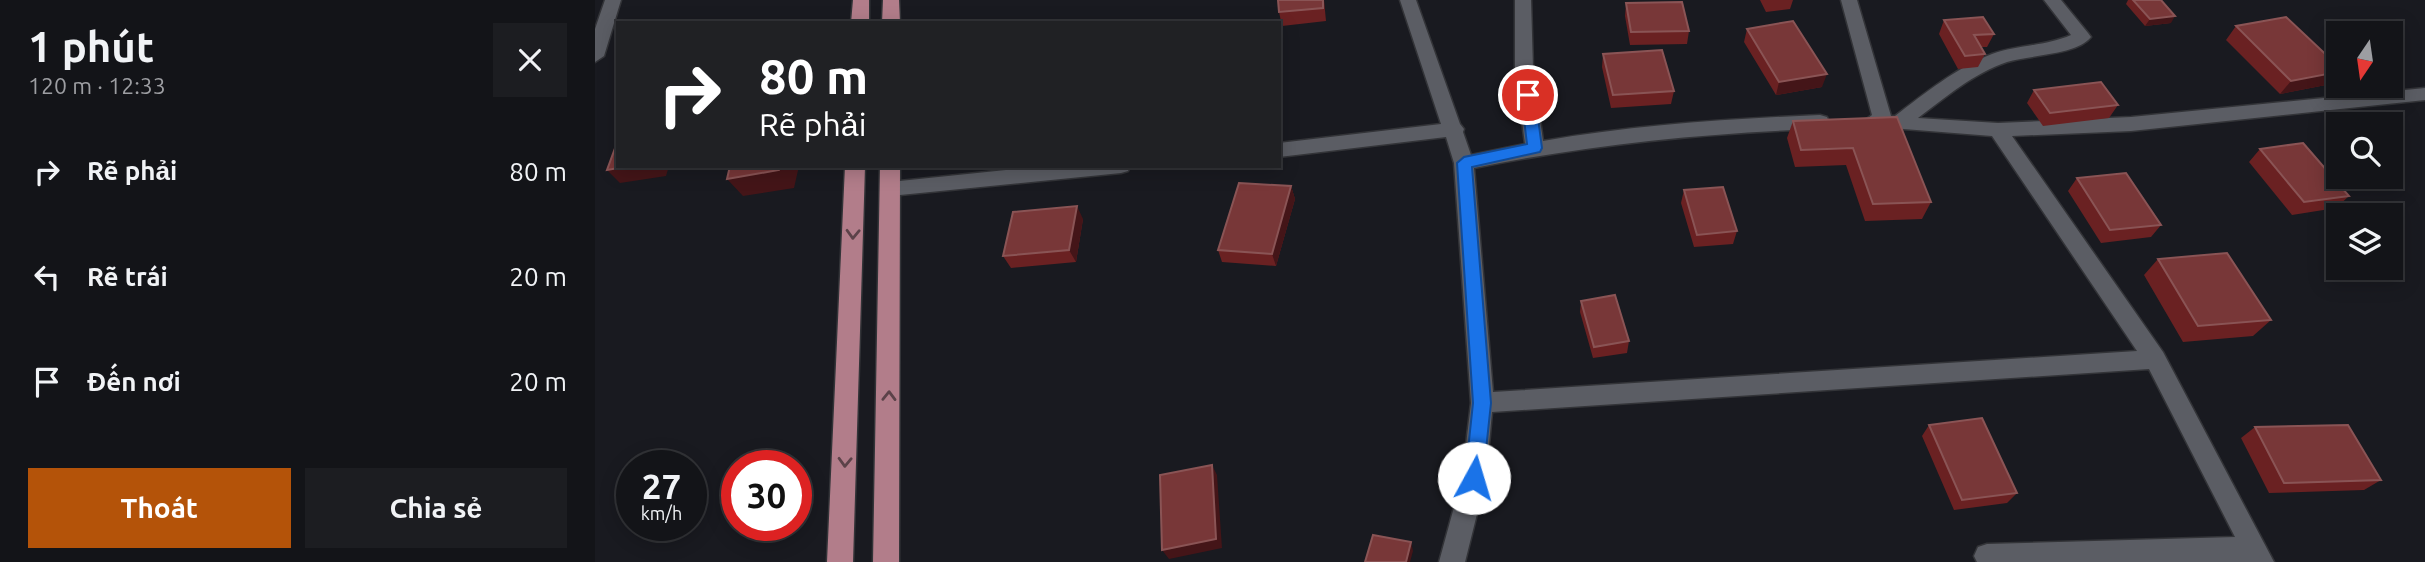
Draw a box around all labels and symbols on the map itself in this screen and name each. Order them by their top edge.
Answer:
north arrow [2326,21,2403,98]
pin [1498,65,1558,125]
one-way arrow [846,229,861,240]
one-way arrow [881,390,897,401]
position arrow [1437,441,1511,515]
speed limit sign: 30 [721,450,812,541]
one-way arrow [837,457,852,468]

